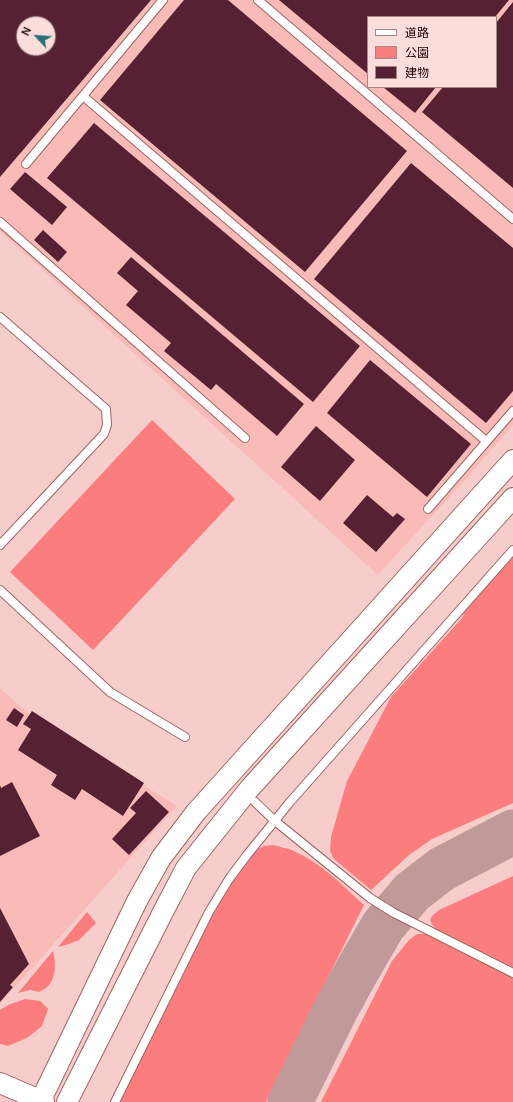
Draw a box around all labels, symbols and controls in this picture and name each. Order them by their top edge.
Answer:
north arrow [16,16,56,56]
legend [367,16,497,88]
text: N [17,24,34,38]
text: 道路 [405,24,429,41]
text: 公園 [405,44,429,61]
text: 建物 [405,64,429,81]

